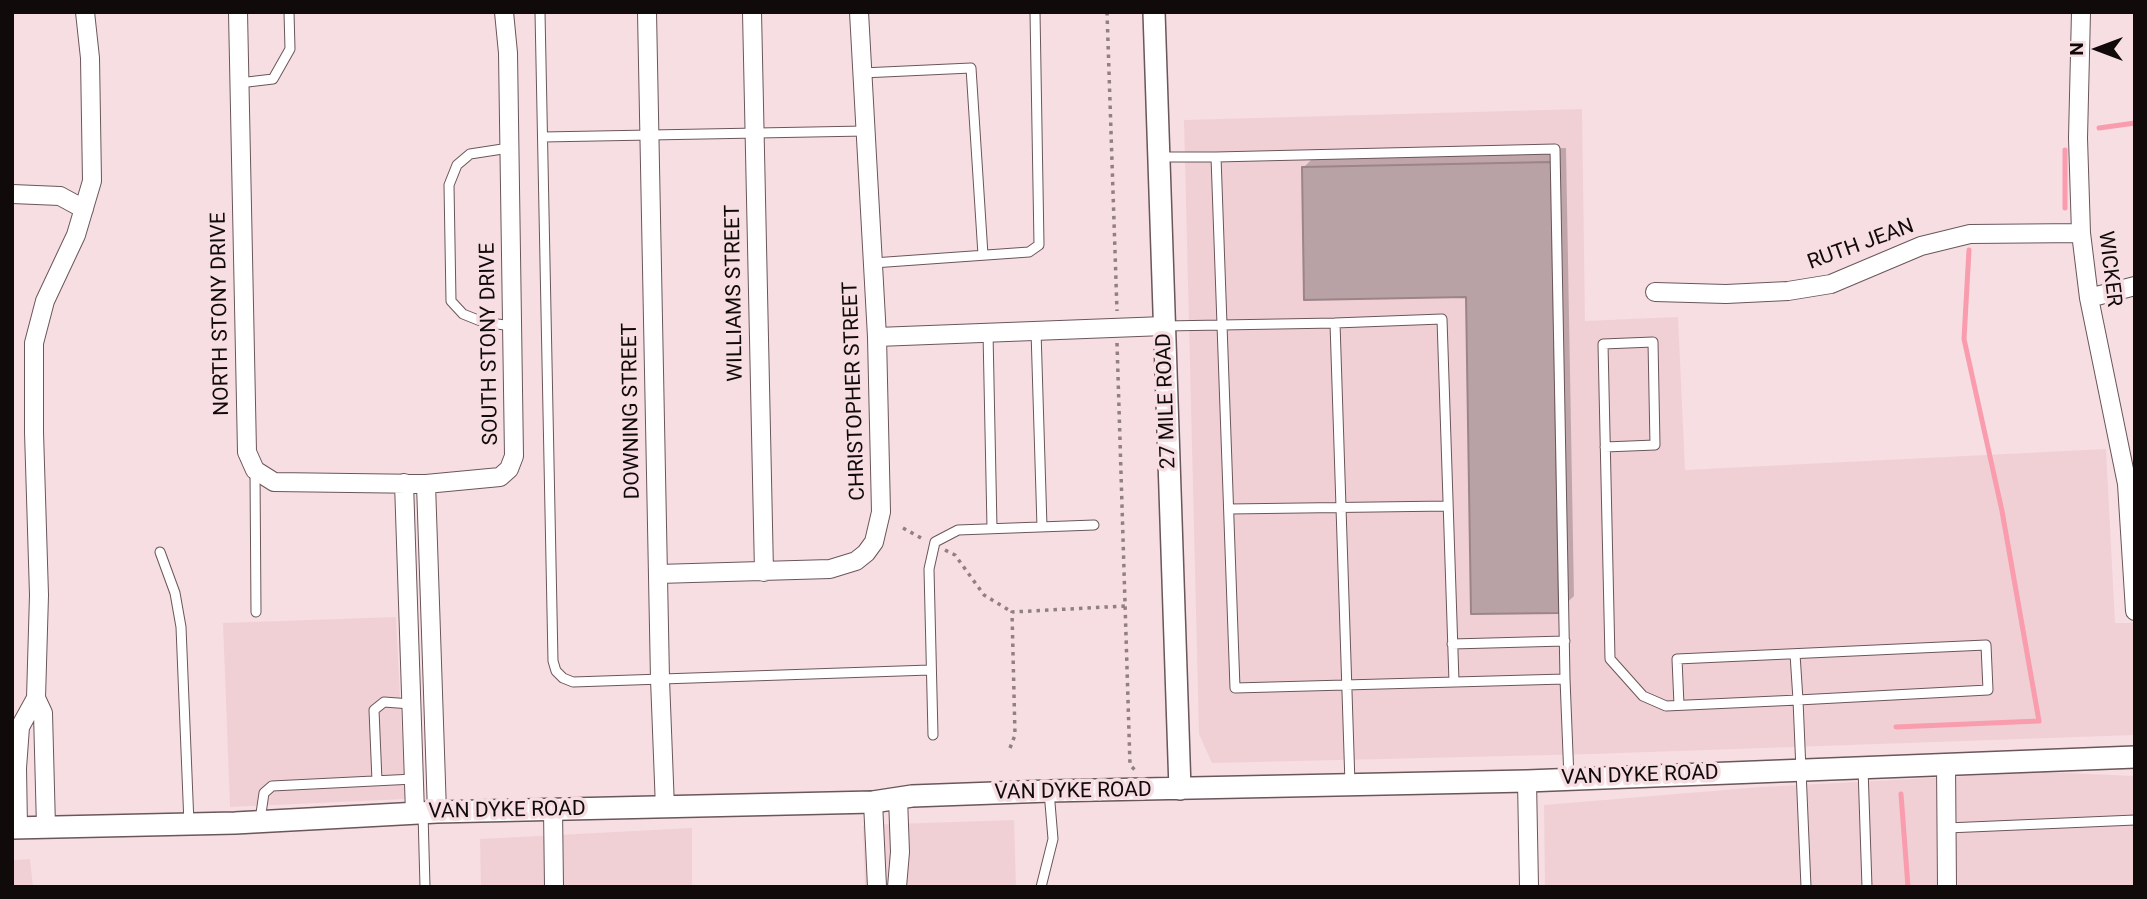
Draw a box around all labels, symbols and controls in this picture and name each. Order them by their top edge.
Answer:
north arrow [2063,14,2133,84]
text: N [2065,42,2088,56]
street label: WILLIAMS STREET [721,204,749,382]
street label: NORTH STONY DRIVE [207,212,235,416]
street label: RUTH JEAN [1804,214,1918,276]
street label: WICKER [2092,230,2126,308]
street label: SOUTH STONY DRIVE [476,242,504,446]
street label: CHRISTOPHER STREET [839,281,871,501]
street label: DOWNING STREET [618,322,646,500]
street label: 27 MILE ROAD [1152,333,1182,469]
street label: VAN DYKE ROAD [1561,761,1719,791]
street label: VAN DYKE ROAD [994,778,1152,806]
street label: VAN DYKE ROAD [428,797,586,825]

